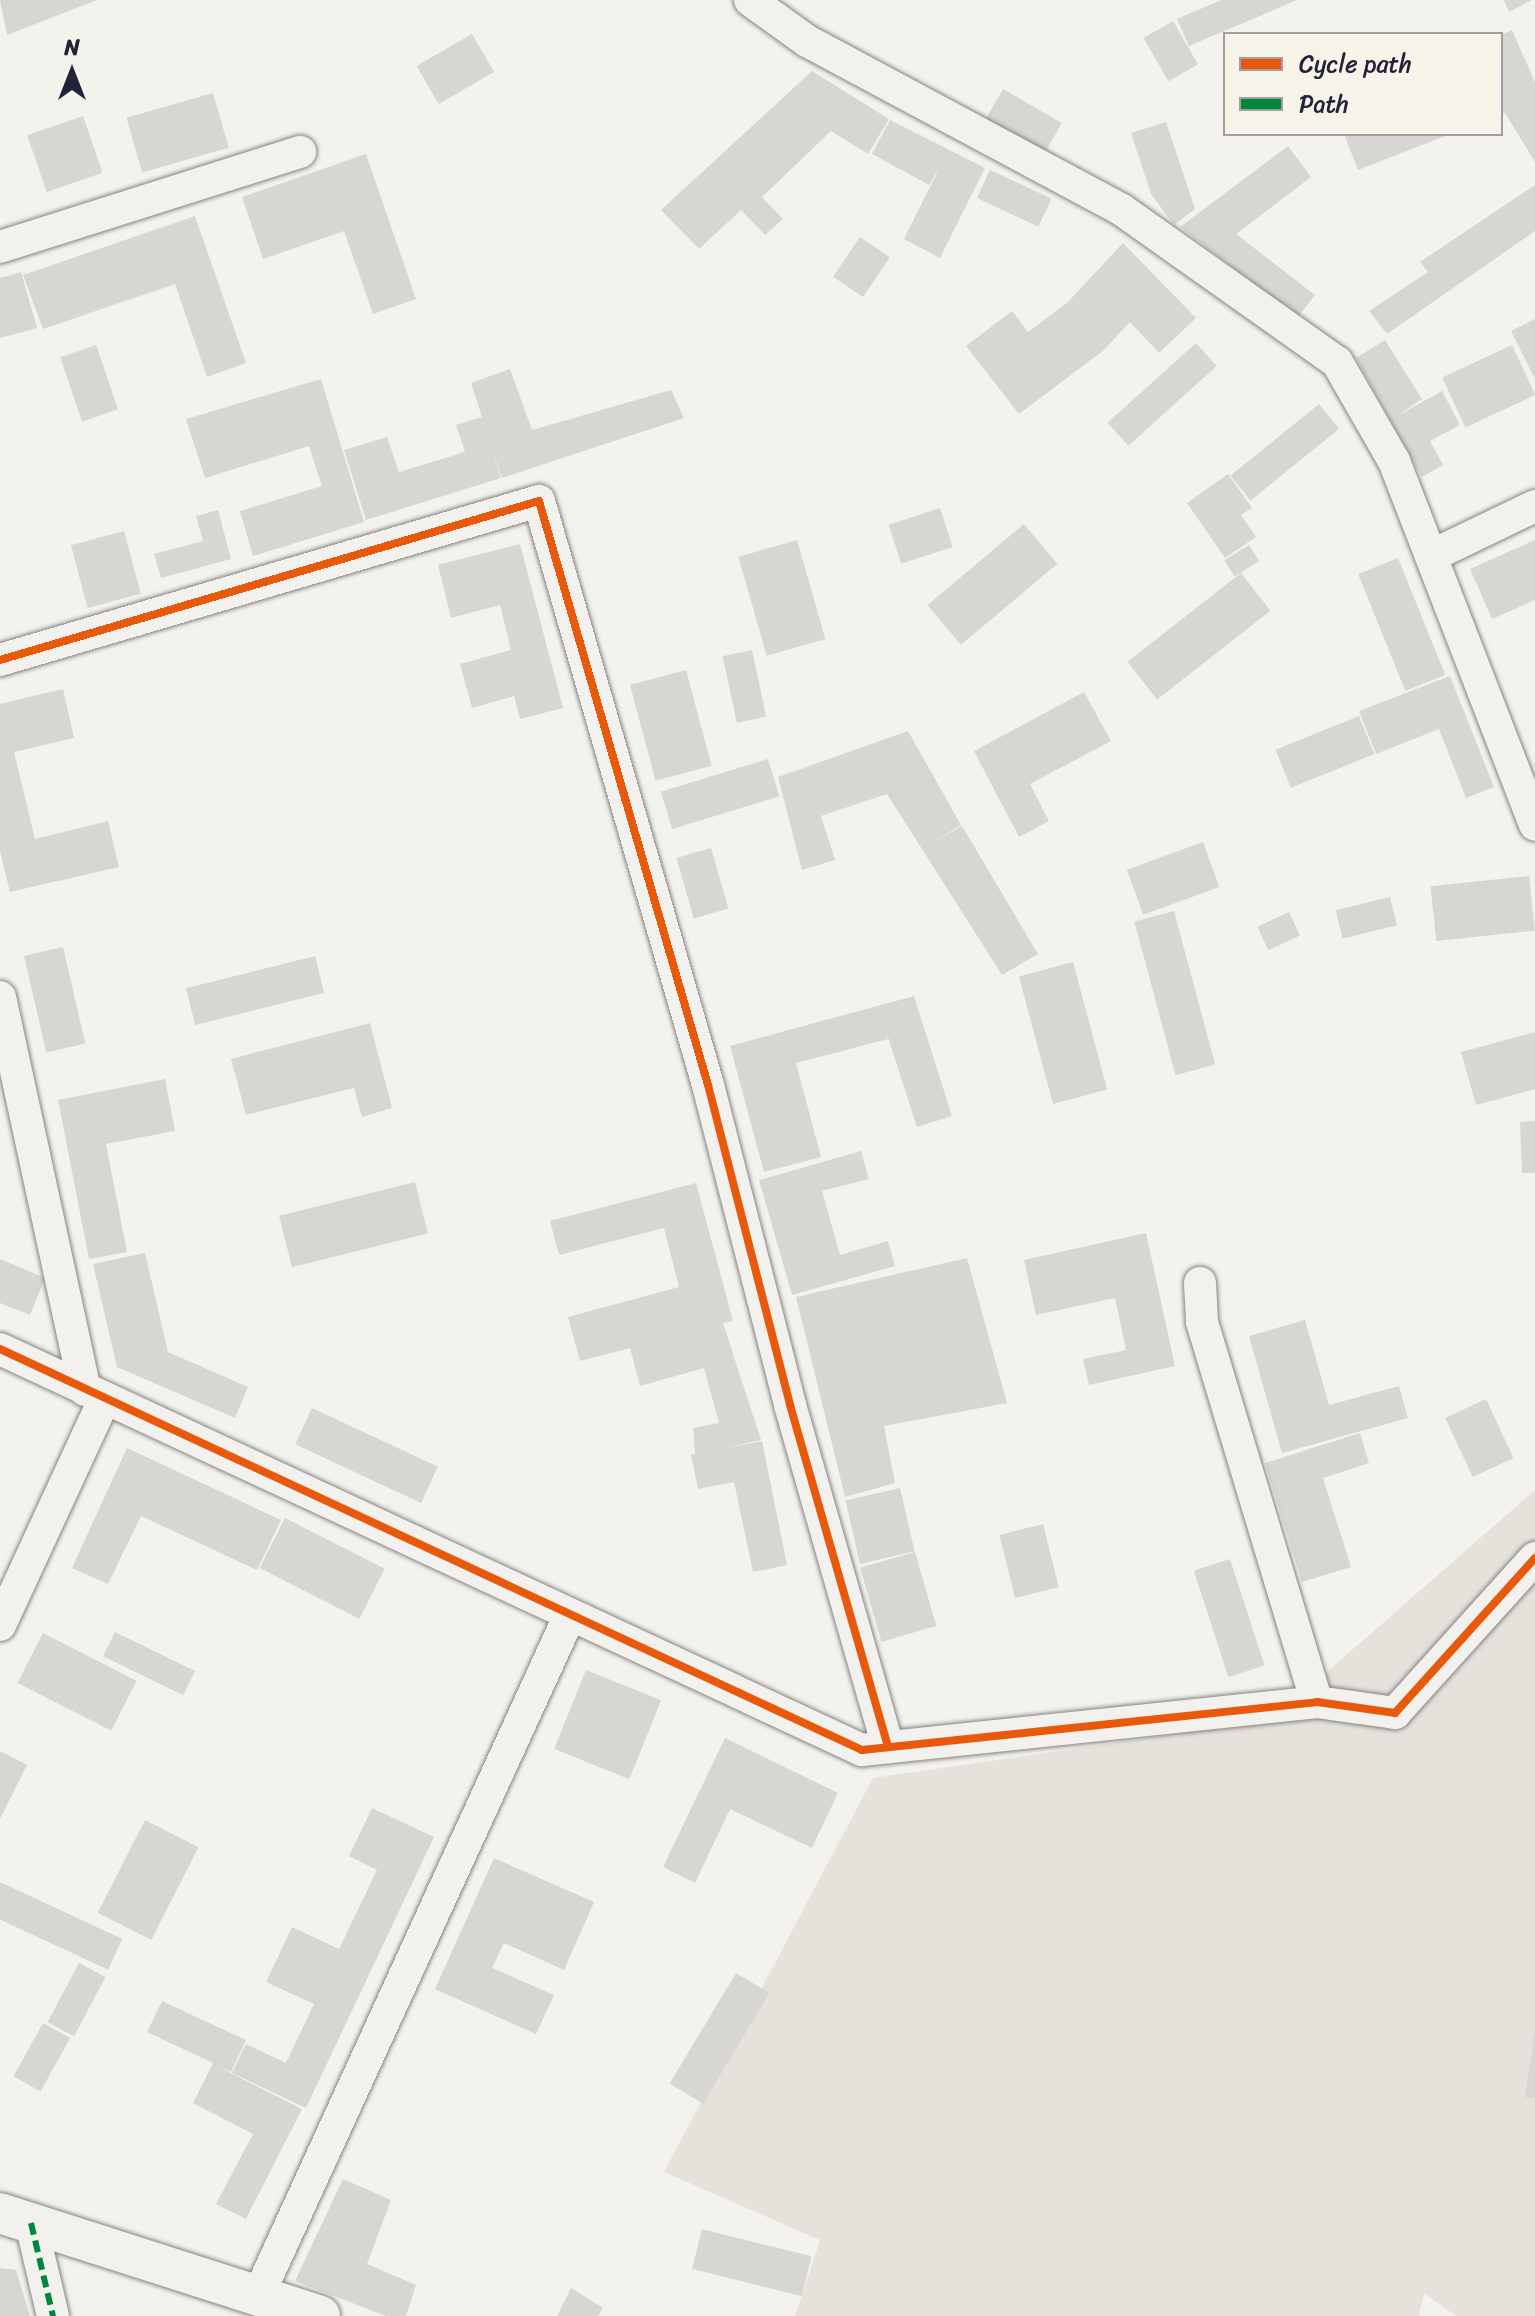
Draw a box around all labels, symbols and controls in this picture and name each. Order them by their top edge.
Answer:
text: N [64,28,80,67]
north arrow [32,32,112,112]
legend [1223,32,1503,136]
text: Cycle path [1299,43,1412,85]
text: Path [1299,83,1349,125]

